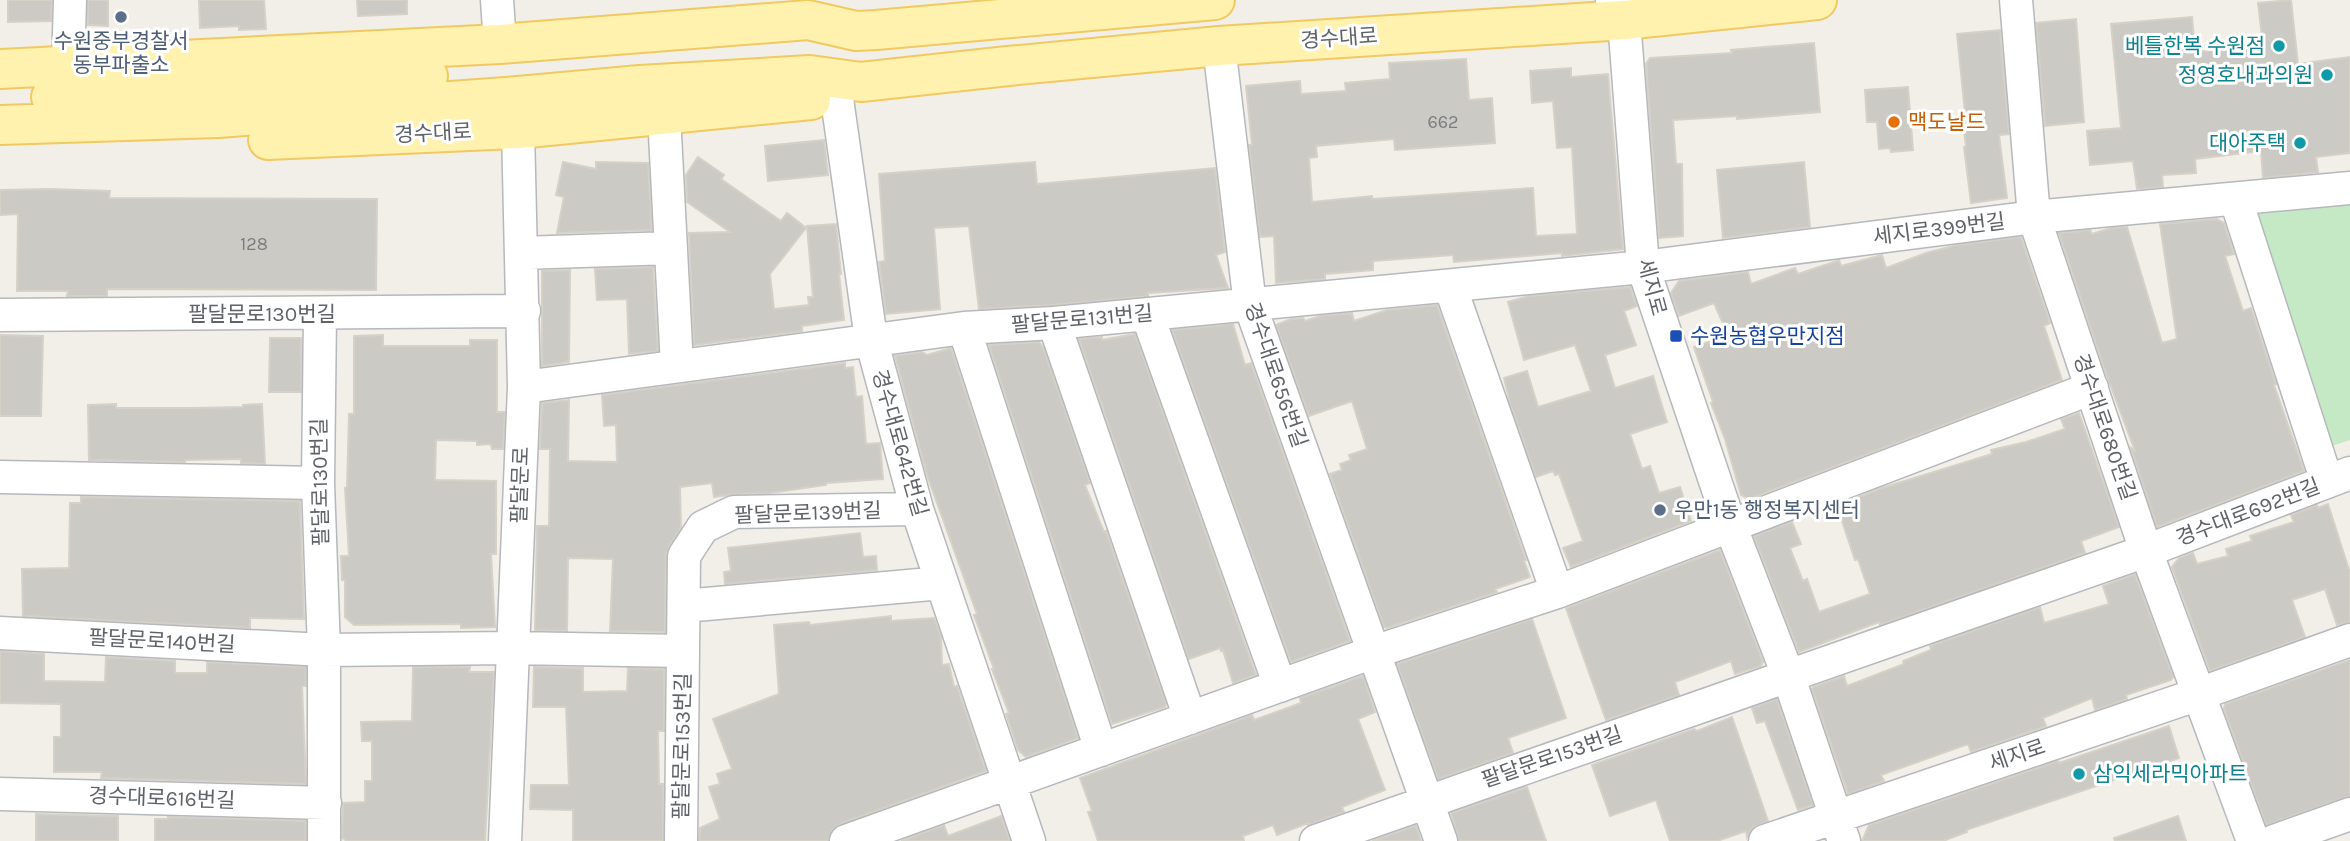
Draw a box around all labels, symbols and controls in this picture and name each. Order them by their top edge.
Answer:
marker: 수원중부경찰서 동부파출소 [113,9,129,25]
street label: 경수대로 [1300,23,1378,53]
place label: 수원중부경찰서 동부파출소 [53,29,189,77]
place label: 베틀한복 수원점 [2125,34,2265,58]
marker: 베틀한복 수원점 [2271,38,2287,54]
place label: 정영호내과의원 [2178,63,2313,87]
marker: 정영호내과의원 [2319,67,2335,83]
place label: 맥도날드 [1908,110,1985,134]
house number: 662 [1427,111,1459,133]
marker: 맥도날드 [1886,114,1902,130]
street label: 경수대로 [394,119,472,147]
place label: 대아주택 [2209,131,2286,155]
marker: 대아주택 [2292,135,2308,151]
street label: 세지로399번길 [1871,209,2007,249]
house number: 128 [240,233,268,255]
street label: 세지로 [1633,256,1671,318]
street label: 경수대로656번길 [1240,299,1312,451]
street label: 팔달문로131번길 [1010,301,1154,337]
street label: 팔달문로130번길 [188,302,336,326]
place label: 수원농협우만지점 [1690,324,1845,348]
marker: 수원농협우만지점 [1668,328,1684,344]
street label: 경수대로680번길 [2069,351,2141,503]
street label: 경수대로642번길 [868,367,932,519]
street label: 팔달로130번길 [307,418,333,546]
street label: 팔달문로 [507,446,533,524]
street label: 경수대로692번길 [2173,474,2323,550]
street label: 팔달문로139번길 [734,498,882,528]
place label: 우만1동 행정복지센터 [1674,498,1860,522]
marker: 우만1동 행정복지센터 [1652,502,1668,518]
street label: 팔달문로140번길 [88,625,236,657]
street label: 팔달문로153번길 [669,672,695,820]
street label: 팔달문로153번길 [1479,722,1625,792]
street label: 세지로 [1986,734,2048,776]
place label: 삼익세라믹아파트 [2093,762,2248,786]
marker: 삼익세라믹아파트 [2071,766,2087,782]
street label: 경수대로616번길 [88,783,236,813]

